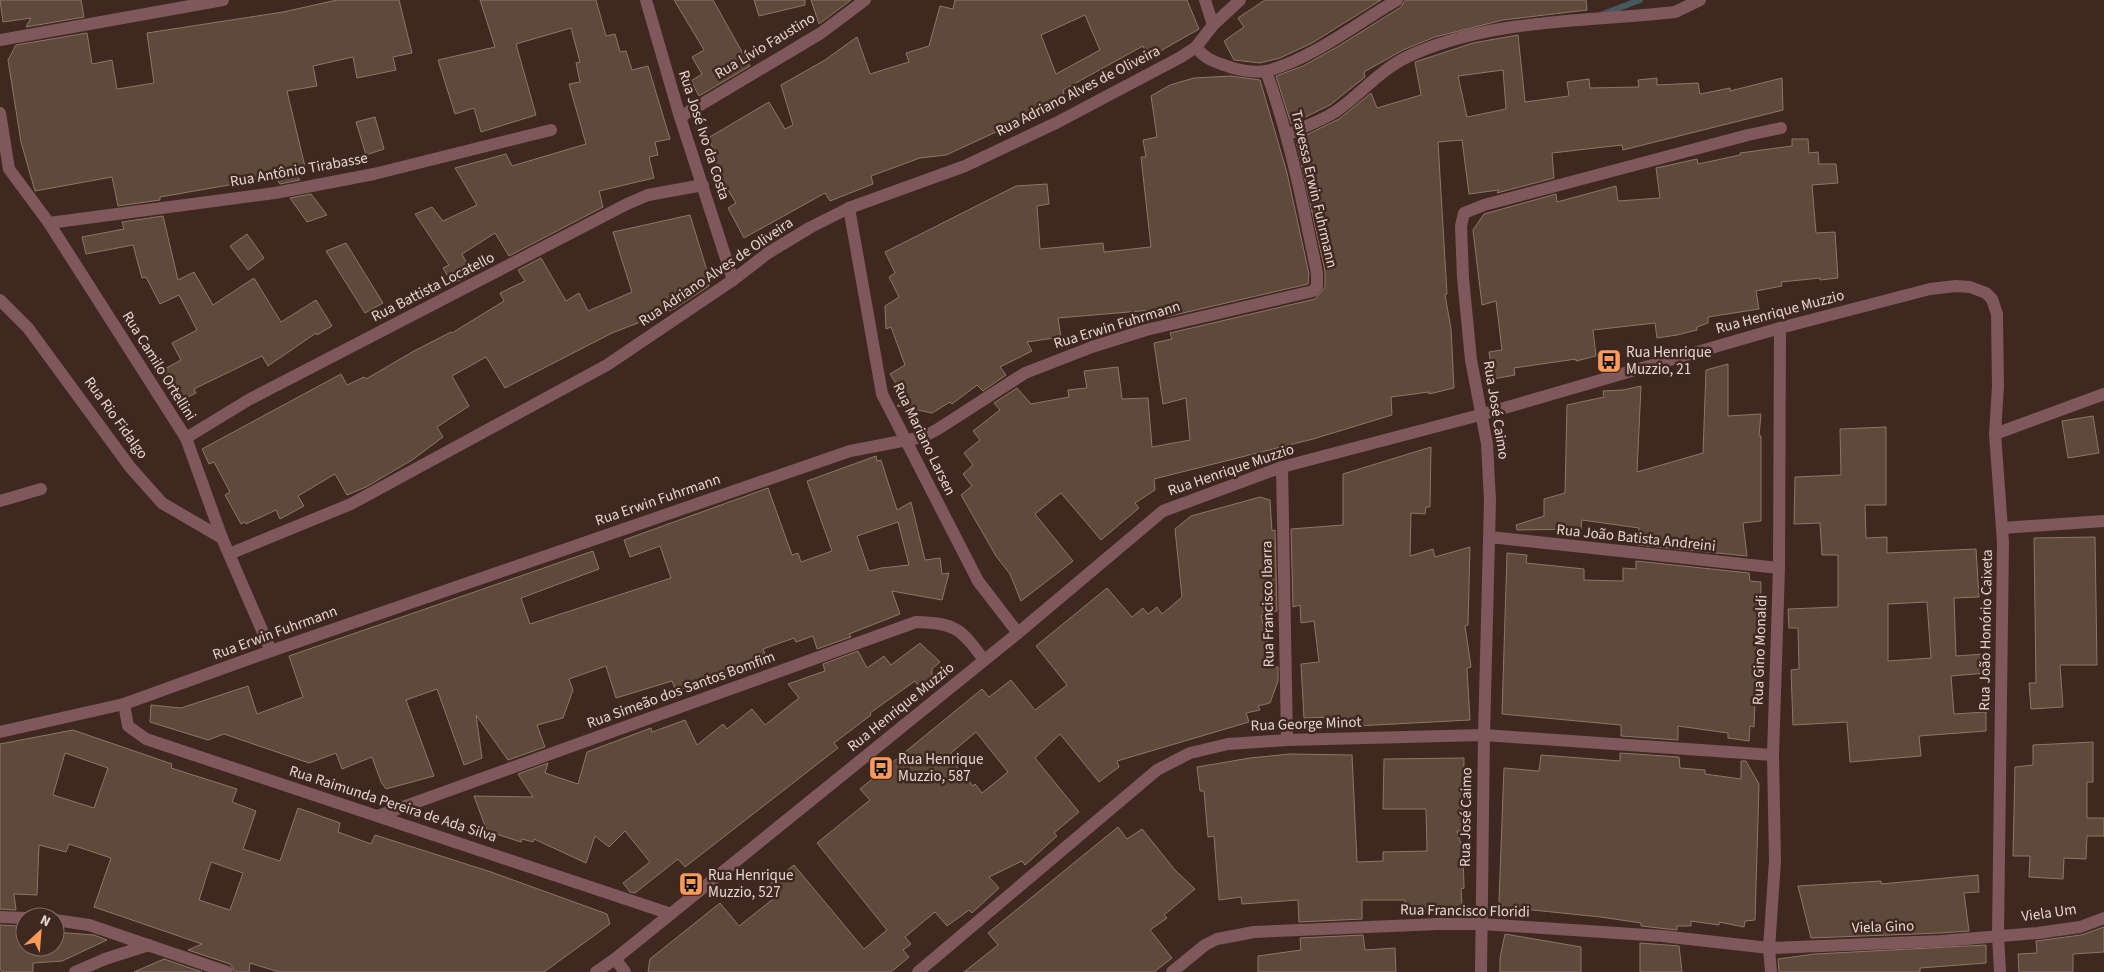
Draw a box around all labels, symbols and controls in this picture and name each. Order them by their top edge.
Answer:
street label: Rua Lívio Faustino [711,8,819,84]
street label: Rua Adriano Alves de Oliveira [992,40,1164,142]
street label: Rua José Ivo da Costa [673,67,735,203]
street label: Travessa Erwin Fuhrmann [1286,108,1342,270]
street label: Rua Antônio Tirabasse [229,148,369,192]
street label: Rua Adriano Alves de Oliveira [635,212,797,332]
street label: Rua Battista Locatello [368,247,498,327]
street label: Rua Henrique Muzzio [1713,285,1847,339]
street label: Rua Erwin Fuhrmann [1051,296,1183,354]
street label: Rua Camilo Ortellini [117,307,201,425]
place label: Rua Henrique Muzzio, 21 [1626,342,1712,380]
bus stop icon: Rua Henrique Muzzio, 21 [1596,348,1622,374]
street label: Rua José Caimo [1478,359,1514,461]
street label: Rua Rio Fidalgo [79,373,153,463]
street label: Rua Mariano Larsen [888,379,960,499]
street label: Rua Henrique Muzzio [1165,439,1297,501]
street label: Rua Erwin Fuhrmann [592,469,724,531]
street label: Rua João Batista Andreini [1555,519,1717,557]
street label: Rua Francisco Ibarra [1256,540,1280,668]
street label: Rua João Honório Caixeta [1974,549,1998,711]
street label: Rua Gino Monaldi [1748,595,1772,705]
street label: Rua Erwin Fuhrmann [210,601,340,665]
street label: Rua Simeão dos Santos Bomfim [584,646,778,734]
street label: Rua Henrique Muzzio [843,657,959,757]
street label: Rua George Minot [1250,712,1362,736]
place label: Rua Henrique Muzzio, 587 [898,749,984,787]
bus stop icon: Rua Henrique Muzzio, 587 [868,755,894,781]
street label: Rua Raimunda Pereira de Ada Silva [286,760,500,848]
street label: Rua José Caimo [1455,767,1477,867]
place label: Rua Henrique Muzzio, 527 [708,865,794,903]
bus stop icon: Rua Henrique Muzzio, 527 [678,871,704,897]
street label: Rua Francisco Floridi [1400,899,1530,923]
street label: Viela Um [2020,899,2078,927]
north arrow [15,907,65,957]
text: N [37,910,54,932]
street label: Viela Gino [1851,915,1915,939]

